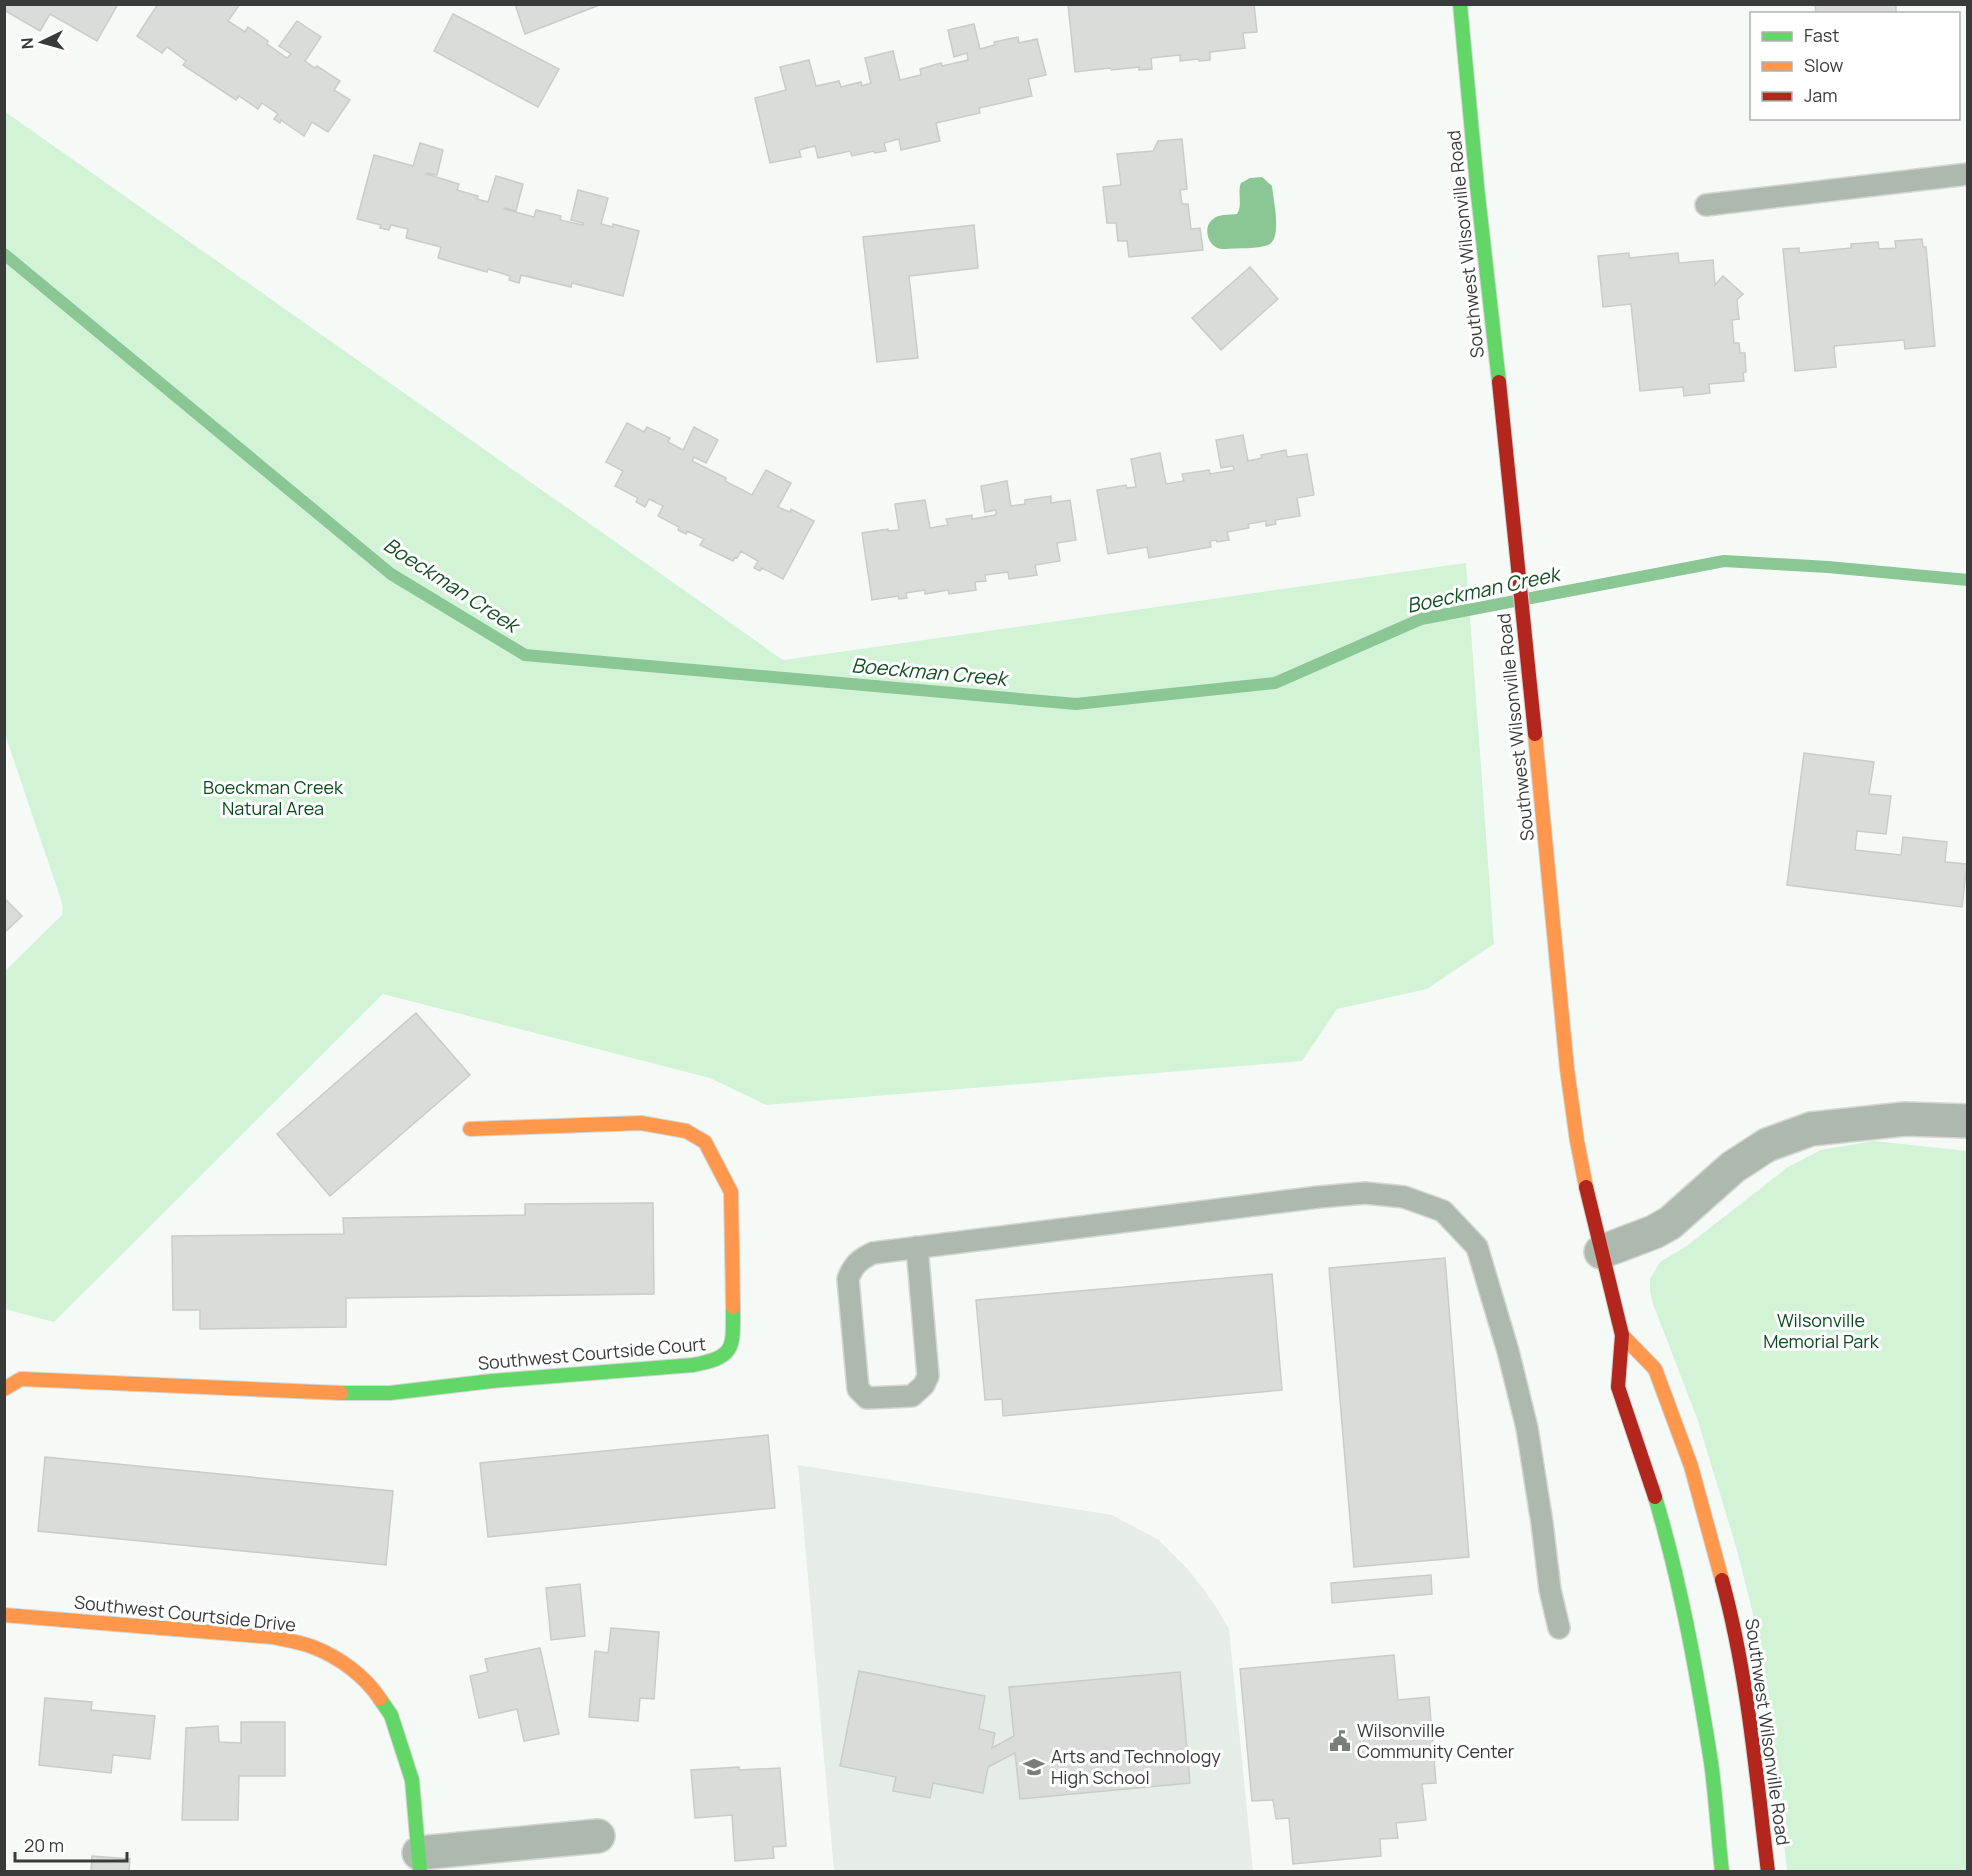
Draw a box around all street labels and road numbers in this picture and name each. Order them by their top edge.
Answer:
street label: Southwest Wilsonville Road [1441,129,1489,359]
street label: Southwest Wilsonville Road [1491,612,1539,842]
street label: Southwest Courtside Court [477,1331,707,1375]
street label: Southwest Courtside Drive [73,1589,297,1637]
street label: Southwest Wilsonville Road [1740,1617,1796,1847]

